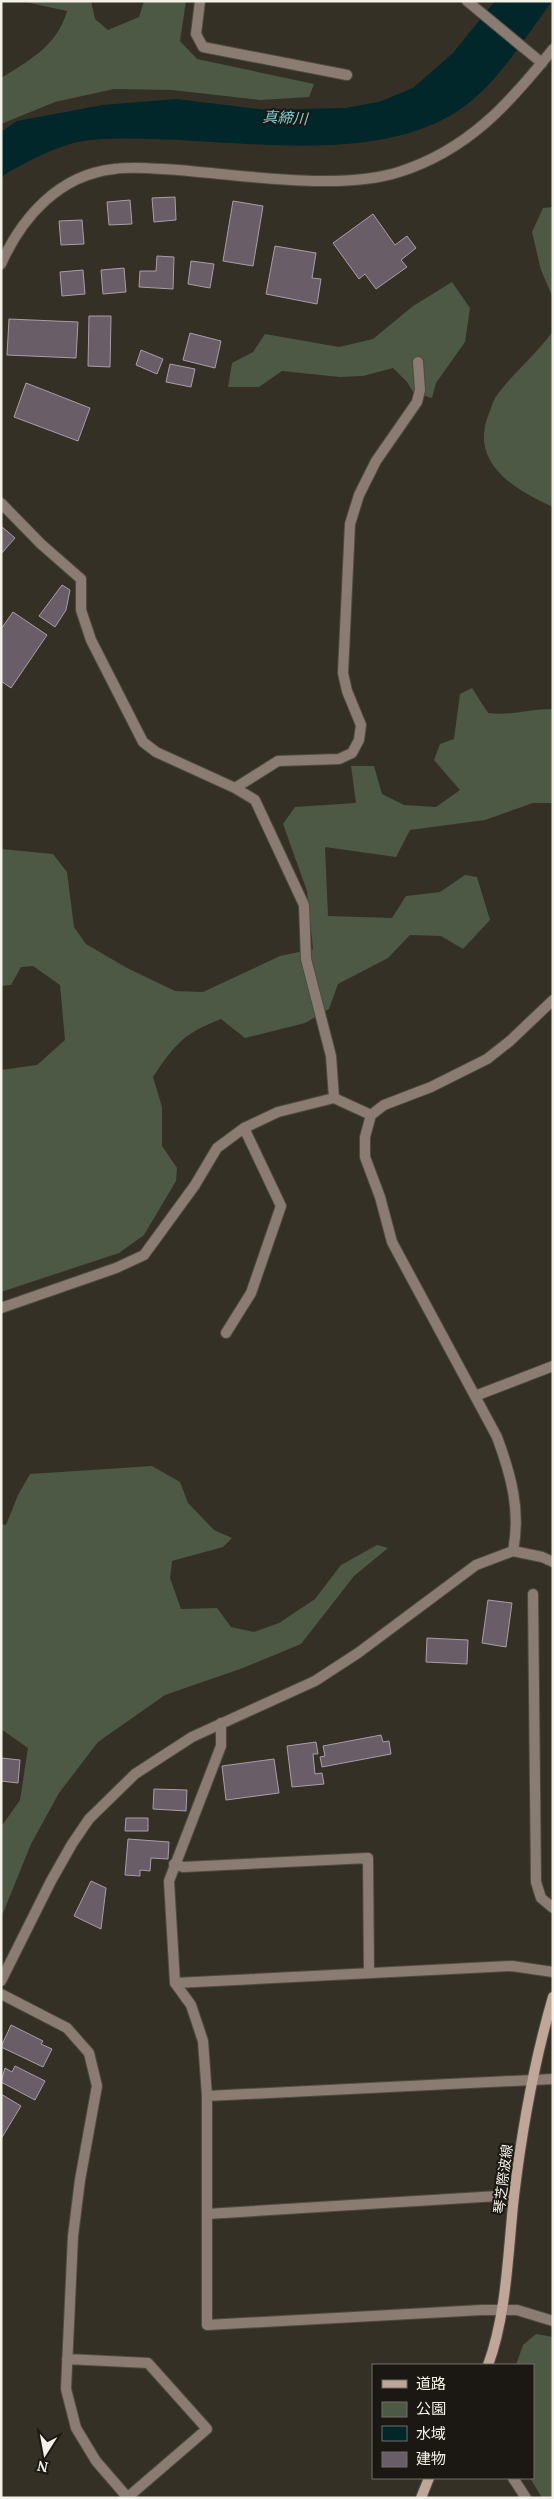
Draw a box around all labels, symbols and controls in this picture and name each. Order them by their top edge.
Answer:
water label: 真締川 [262,106,310,128]
street label: 琴芝際波線 [489,2143,516,2215]
legend [372,2364,534,2479]
text: 道路 [416,2373,446,2393]
text: 公園 [416,2398,446,2418]
text: 水域 [416,2423,446,2443]
north arrow [20,2429,70,2479]
text: 建物 [416,2448,446,2468]
text: N [35,2457,49,2478]

